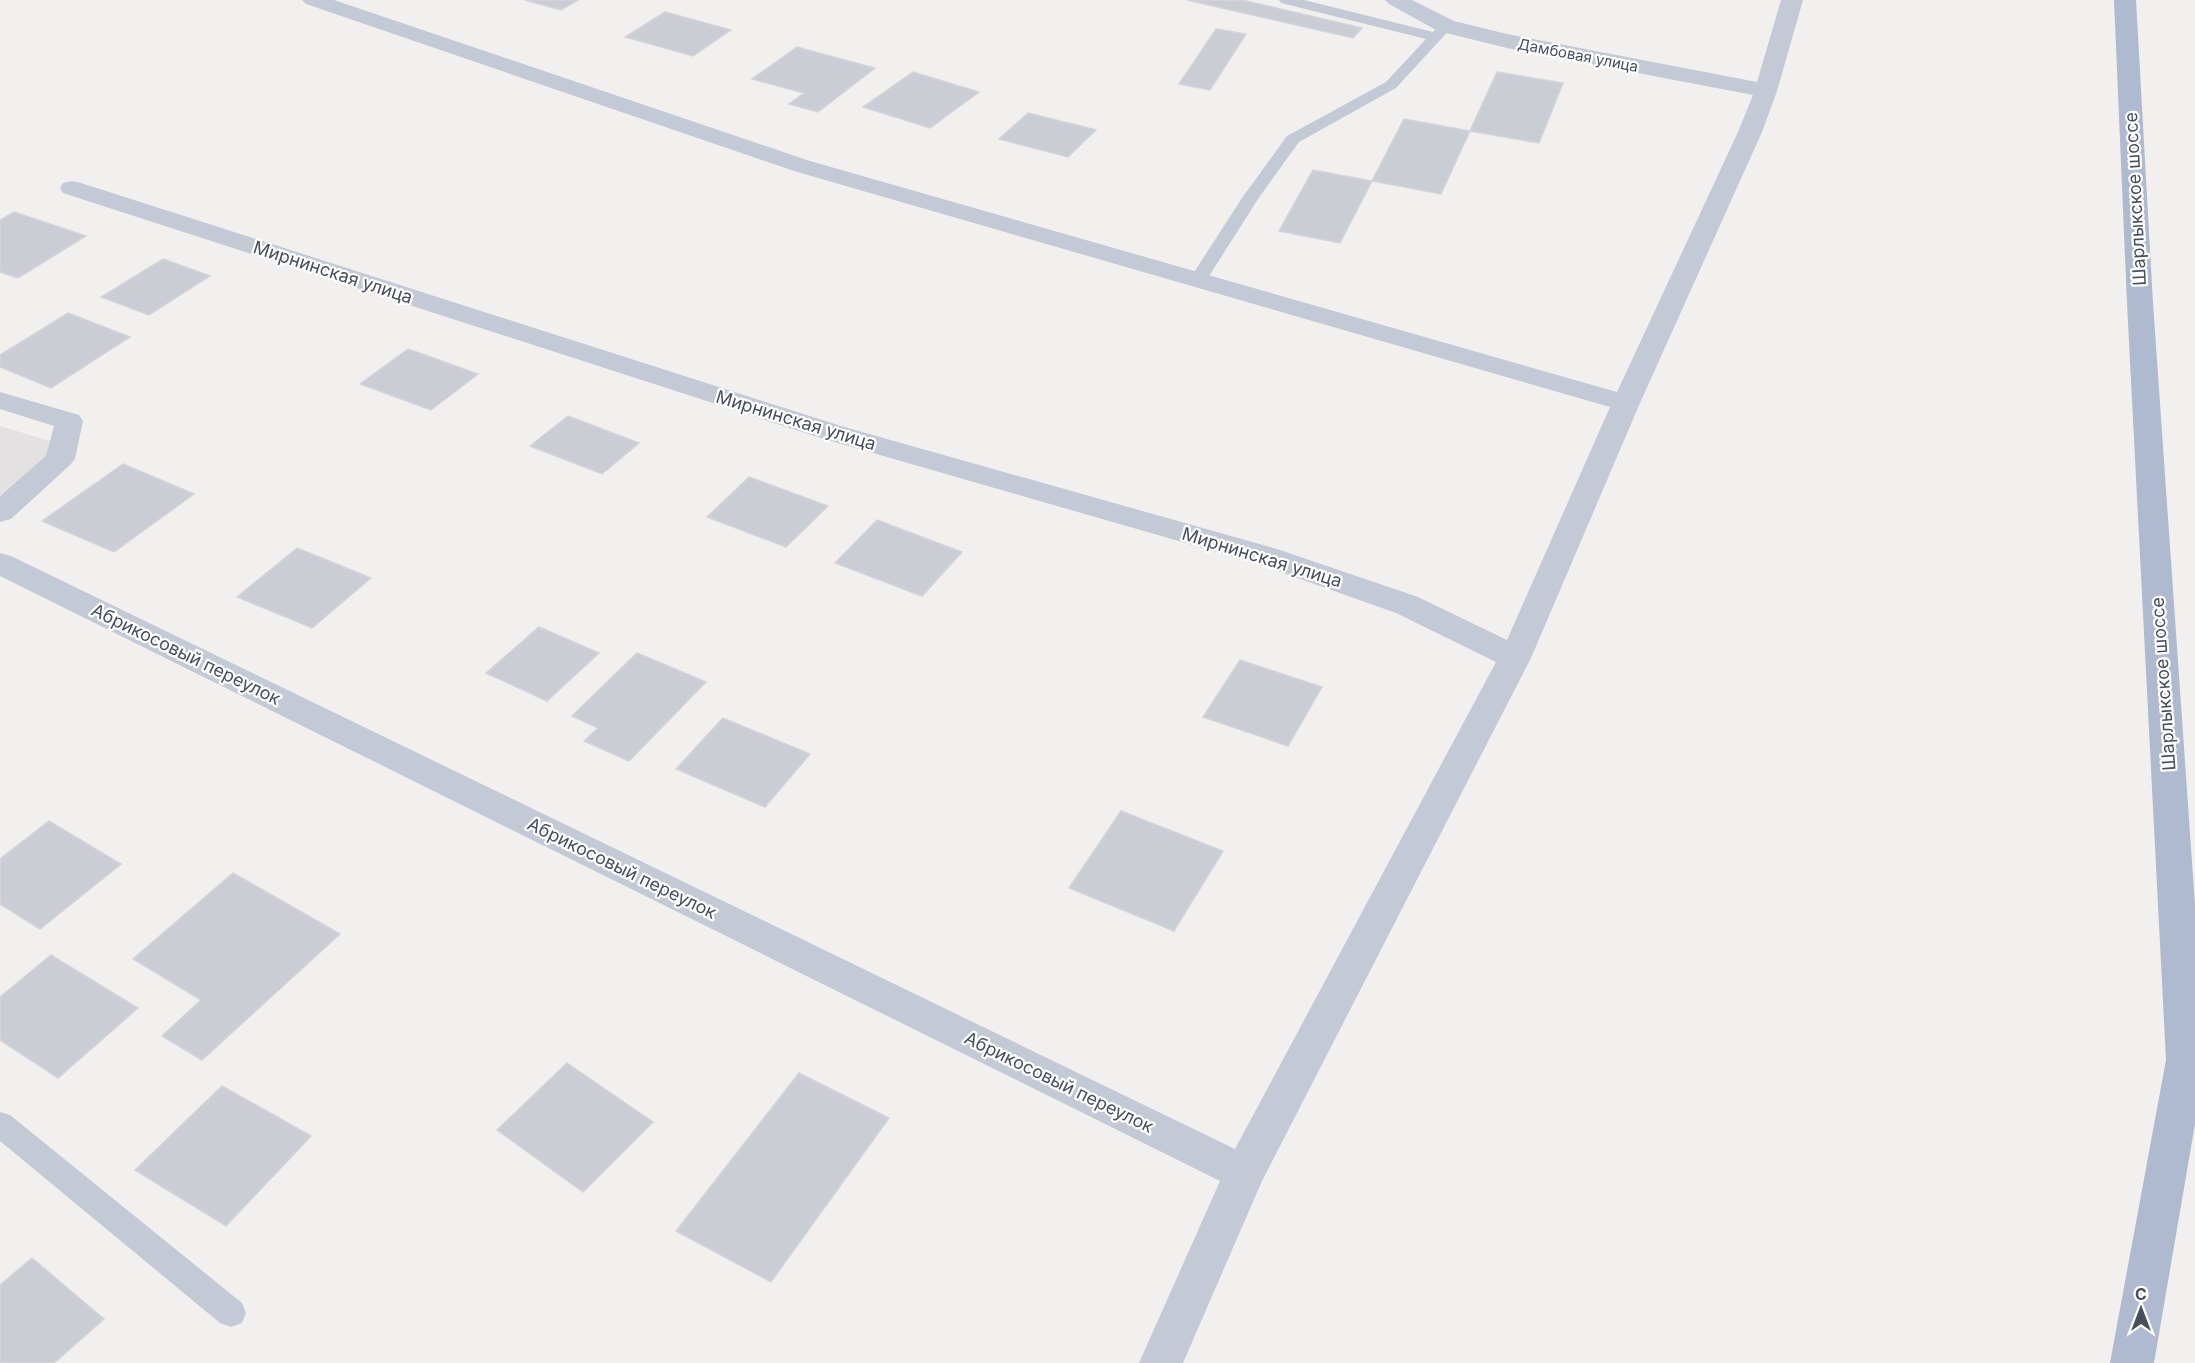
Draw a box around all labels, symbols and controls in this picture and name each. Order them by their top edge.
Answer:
street label: Дамбовая улица [1516,34,1640,76]
street label: Шарлыкское шоссе [2120,112,2150,286]
street label: Мирнинская улица [251,236,415,308]
street label: Мирнинская улица [713,386,879,454]
street label: Мирнинская улица [1179,523,1345,591]
street label: Шарлыкское шоссе [2146,596,2180,772]
street label: Абрикосовый переулок [88,599,284,709]
street label: Абрикосовый переулок [524,813,720,923]
street label: Абрикосовый переулок [961,1027,1157,1137]
north arrow [2111,1279,2171,1339]
text: С [2135,1284,2147,1304]

